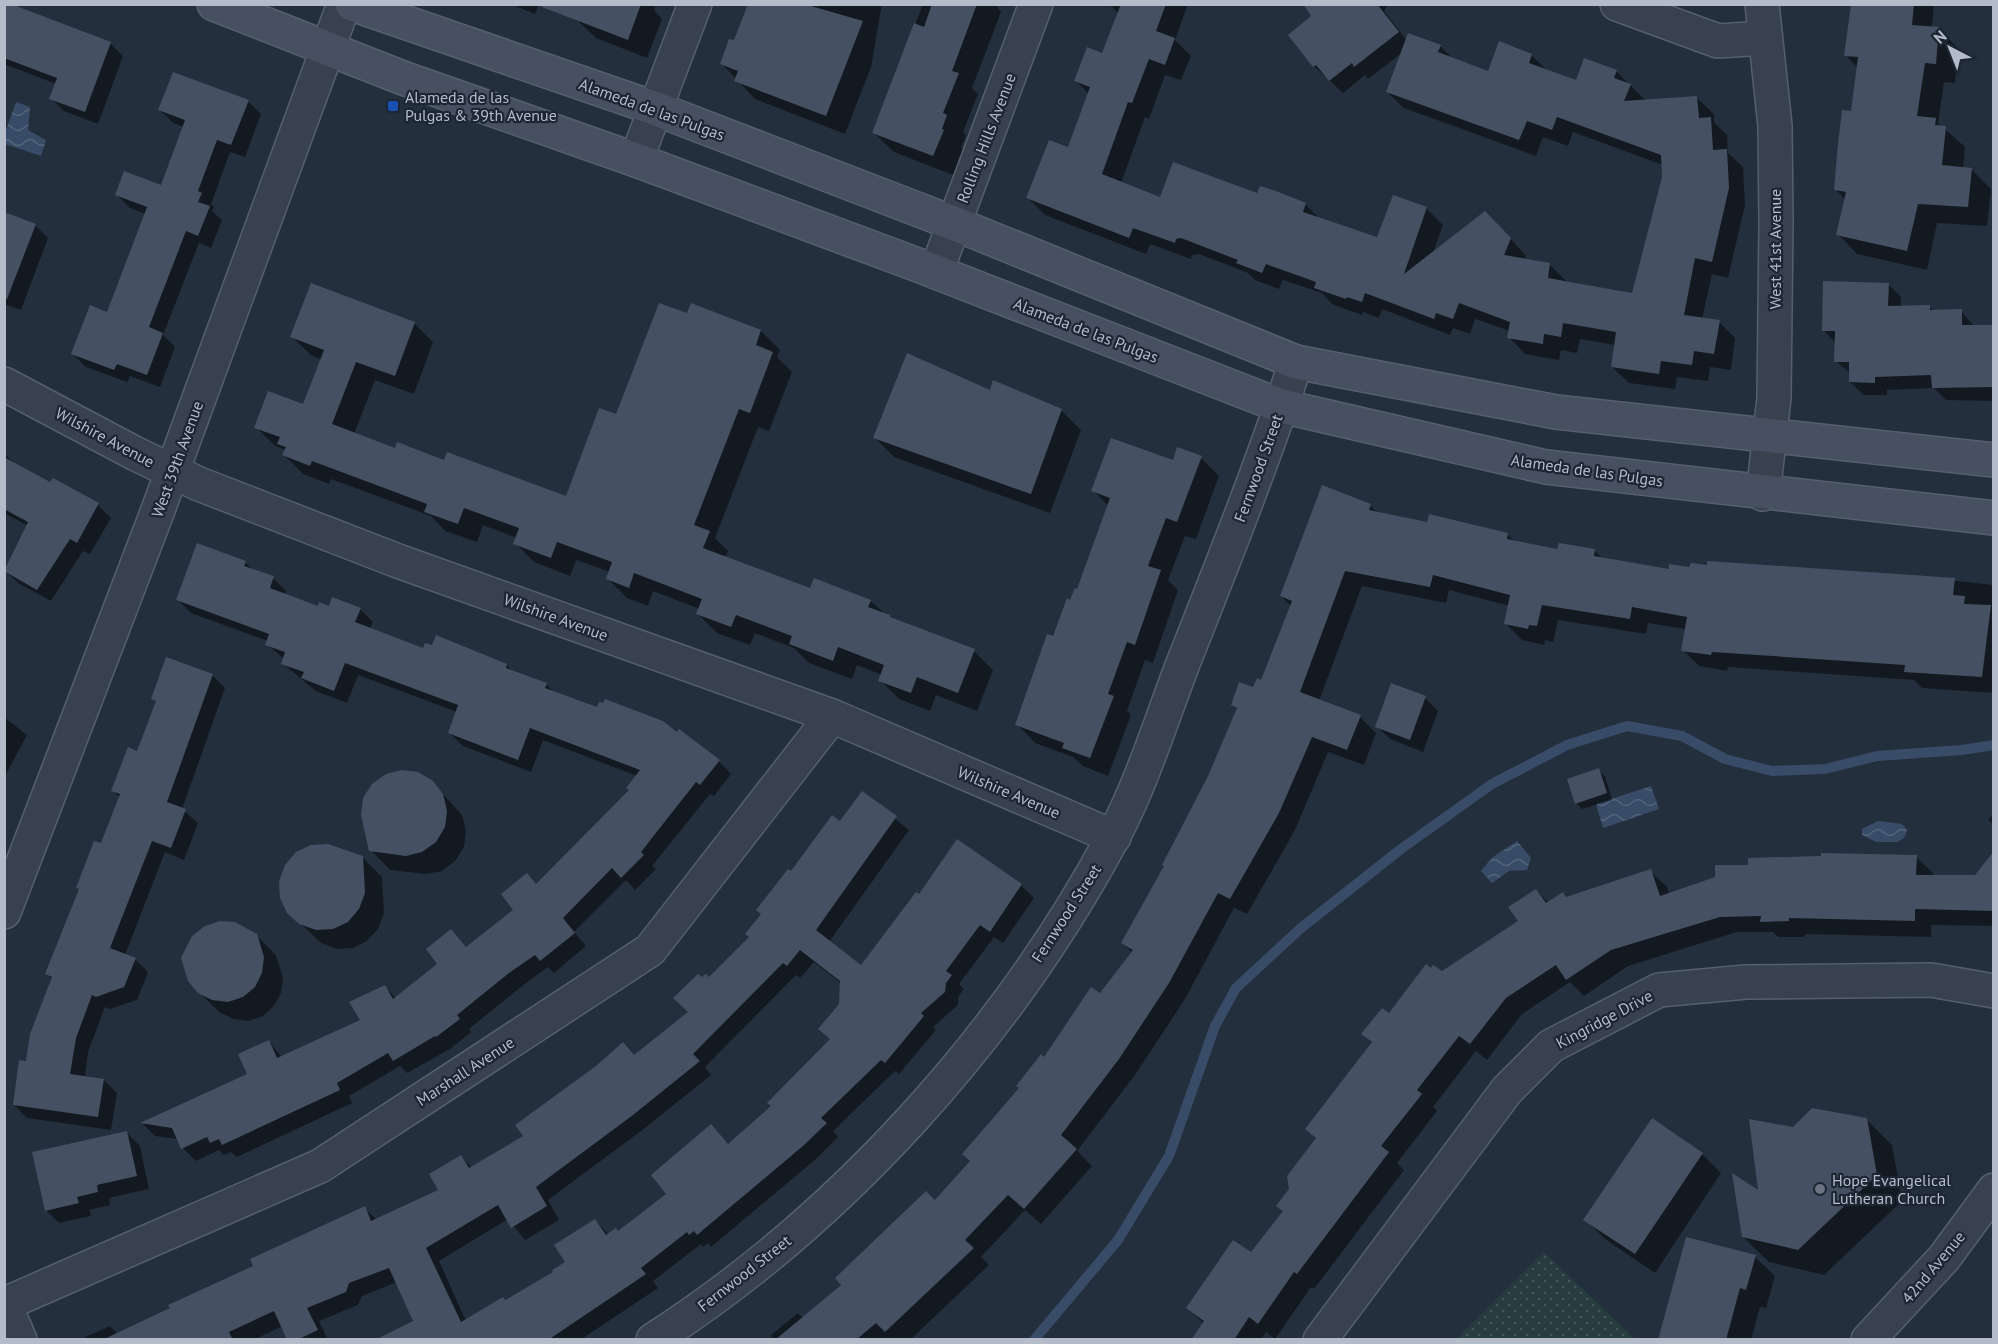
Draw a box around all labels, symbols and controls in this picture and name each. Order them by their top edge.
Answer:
north arrow [1920,18,1980,78]
text: N [1929,26,1951,48]
street label: Rolling Hills Avenue [952,70,1020,206]
street label: Alameda de las Pulgas [576,73,728,145]
place label: Alameda de las Pulgas & 39th Avenue [405,87,557,125]
marker: Alameda de las Pulgas & 39th Avenue [386,99,400,113]
street label: West 41st Avenue [1765,189,1785,309]
street label: Alameda de las Pulgas [1011,293,1161,367]
street label: West 39th Avenue [147,398,207,520]
street label: Wilshire Avenue [52,403,158,471]
street label: Fernwood Street [1229,411,1287,525]
street label: Alameda de las Pulgas [1510,449,1665,491]
street label: Wilshire Avenue [501,589,611,645]
street label: Wilshire Avenue [955,761,1063,823]
street label: Fernwood Street [1027,860,1105,966]
street label: Kingridge Drive [1552,985,1656,1053]
street label: Marshall Avenue [412,1032,518,1110]
place label: Hope Evangelical Lutheran Church [1832,1170,1951,1208]
marker: Hope Evangelical Lutheran Church [1813,1182,1827,1196]
street label: 42nd Avenue [1897,1227,1969,1307]
street label: Fernwood Street [693,1230,795,1316]

